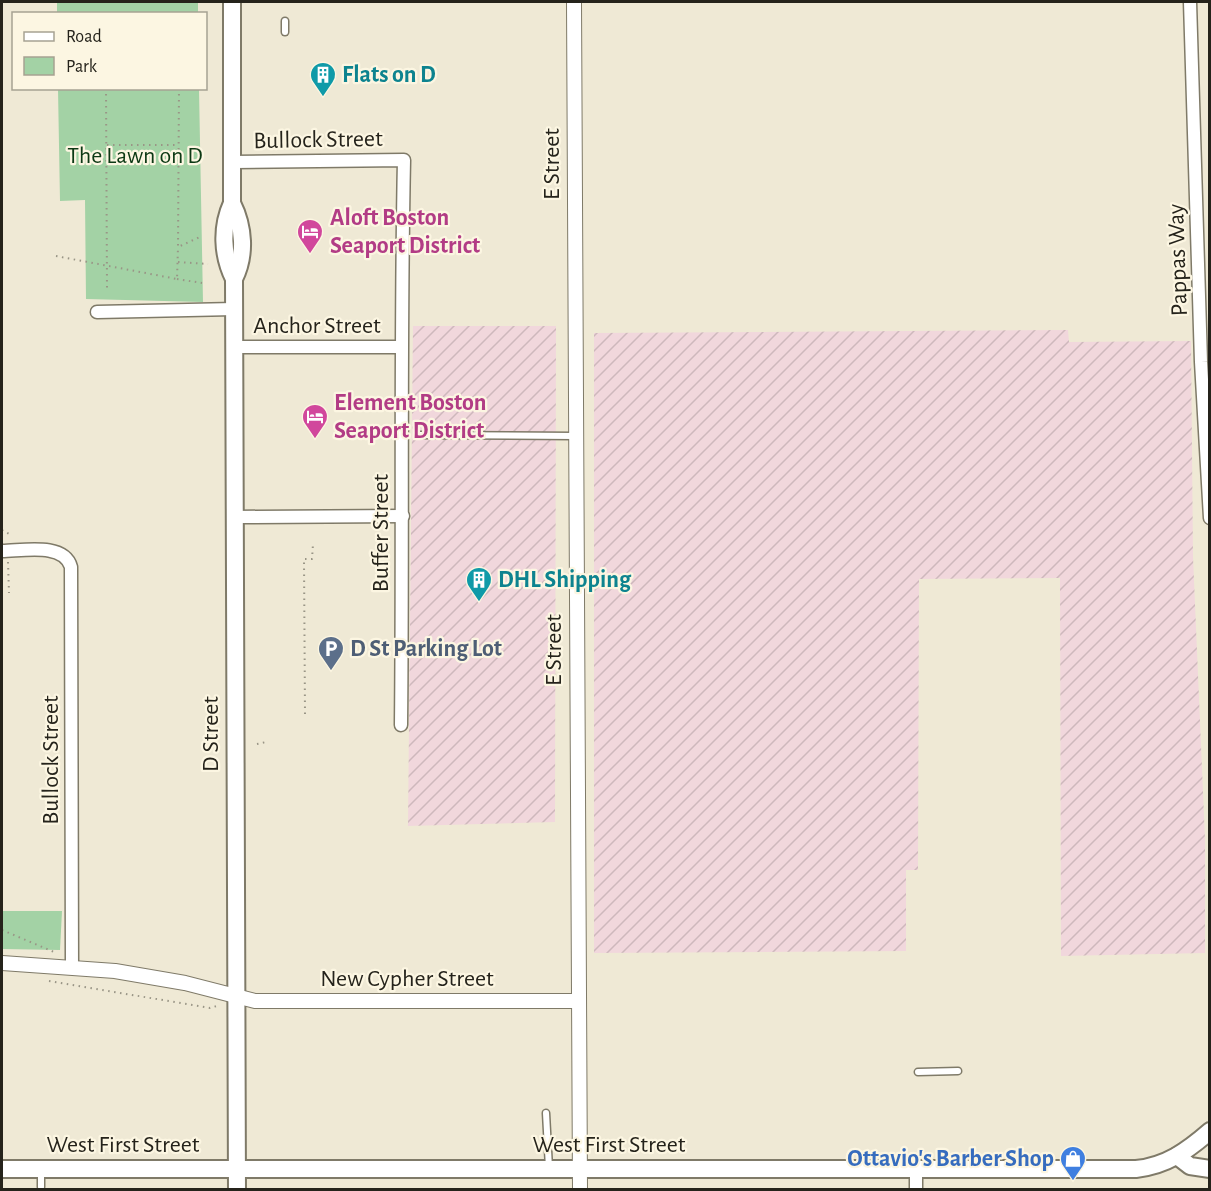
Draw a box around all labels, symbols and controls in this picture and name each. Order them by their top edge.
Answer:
legend [12,12,207,90]
text: Road [66,28,102,46]
text: Park [66,58,98,76]
building icon: Flats on D [308,60,338,98]
place label: Flats on D [342,63,436,87]
street label: Bullock Street [253,127,383,153]
street label: E Street [540,128,564,200]
park label: The Lawn on D [67,144,203,168]
street label: Pappas Way [1164,203,1192,317]
place label: Aloft Boston Seaport District [330,206,480,258]
hotel icon: Aloft Boston Seaport District [295,217,325,255]
street label: Anchor Street [253,314,381,338]
place label: Element Boston Seaport District [334,391,486,443]
hotel icon: Element Boston Seaport District [300,402,330,440]
street label: Buffer Street [369,474,393,592]
building icon: DHL Shipping [464,565,494,603]
place label: DHL Shipping [498,568,632,592]
street label: E Street [542,614,566,686]
parking icon: D St Parking Lot [316,634,346,672]
place label: D St Parking Lot [350,637,502,661]
street label: Bullock Street [39,695,63,825]
street label: D Street [199,696,223,772]
street label: New Cypher Street [320,967,494,991]
street label: West First Street [47,1133,200,1157]
street label: West First Street [533,1133,686,1157]
shop icon: Ottavio's Barber Shop [1058,1144,1088,1182]
place label: Ottavio's Barber Shop [847,1147,1054,1171]

